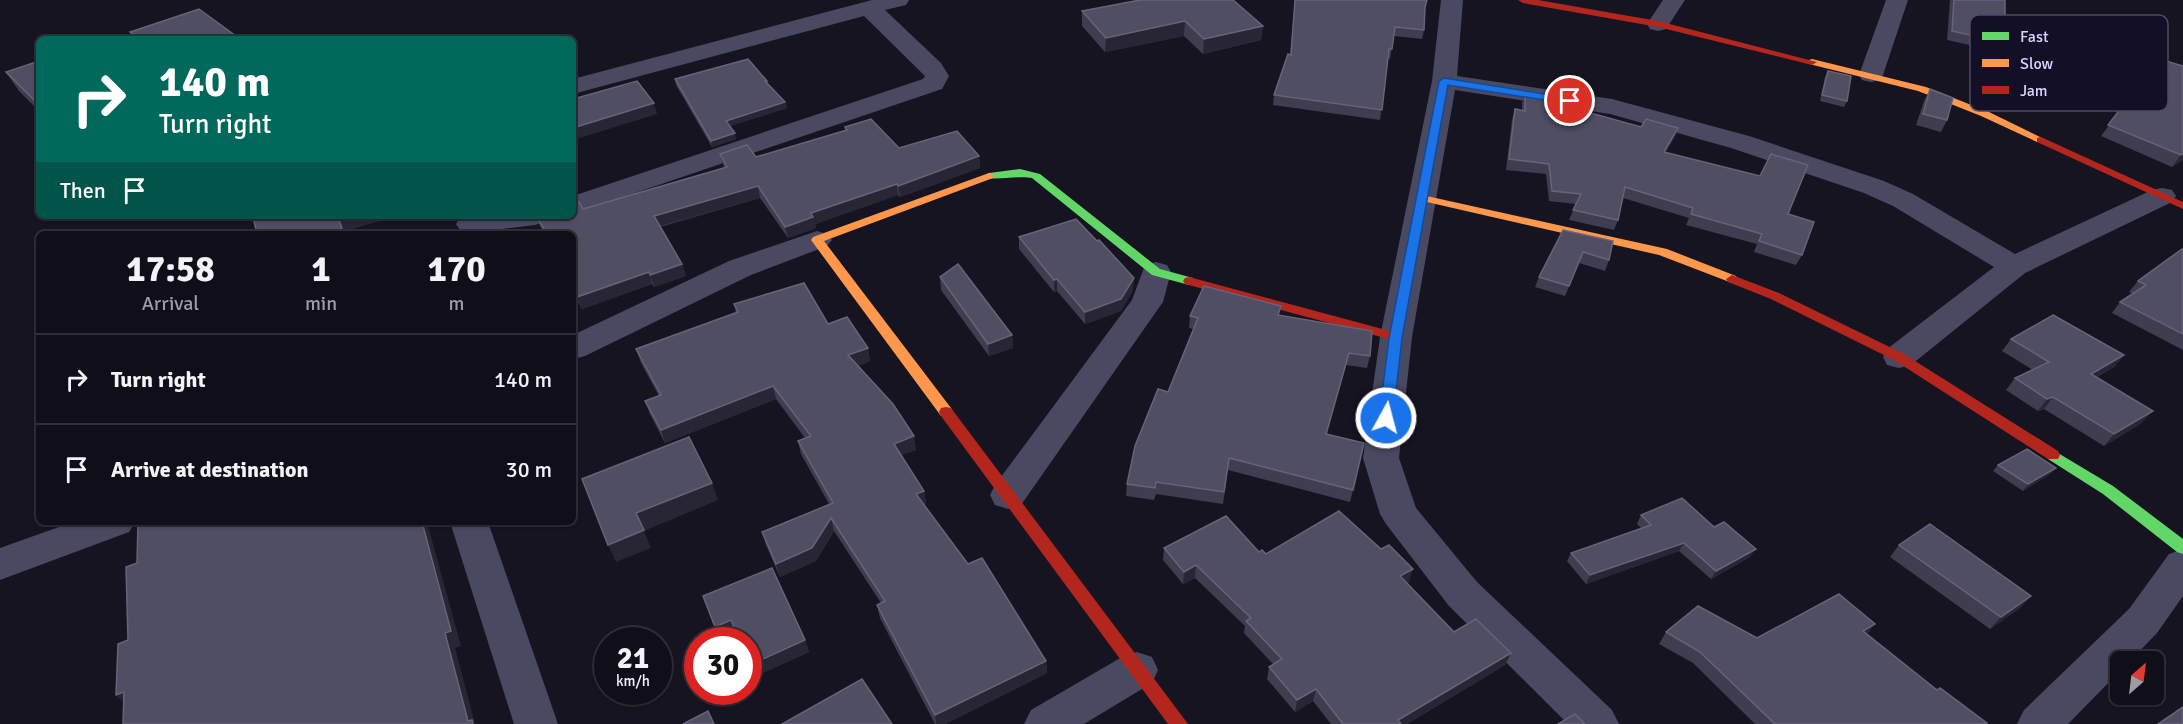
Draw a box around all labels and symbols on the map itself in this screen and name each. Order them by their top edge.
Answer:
legend [1970,15,2168,111]
text: Fast [2020,27,2049,47]
text: Slow [2020,54,2054,74]
pin [1544,75,1595,126]
text: Jam [2020,81,2048,101]
position arrow [1354,386,1418,450]
speed limit sign: 30 [684,627,762,705]
north arrow [2110,651,2164,705]

